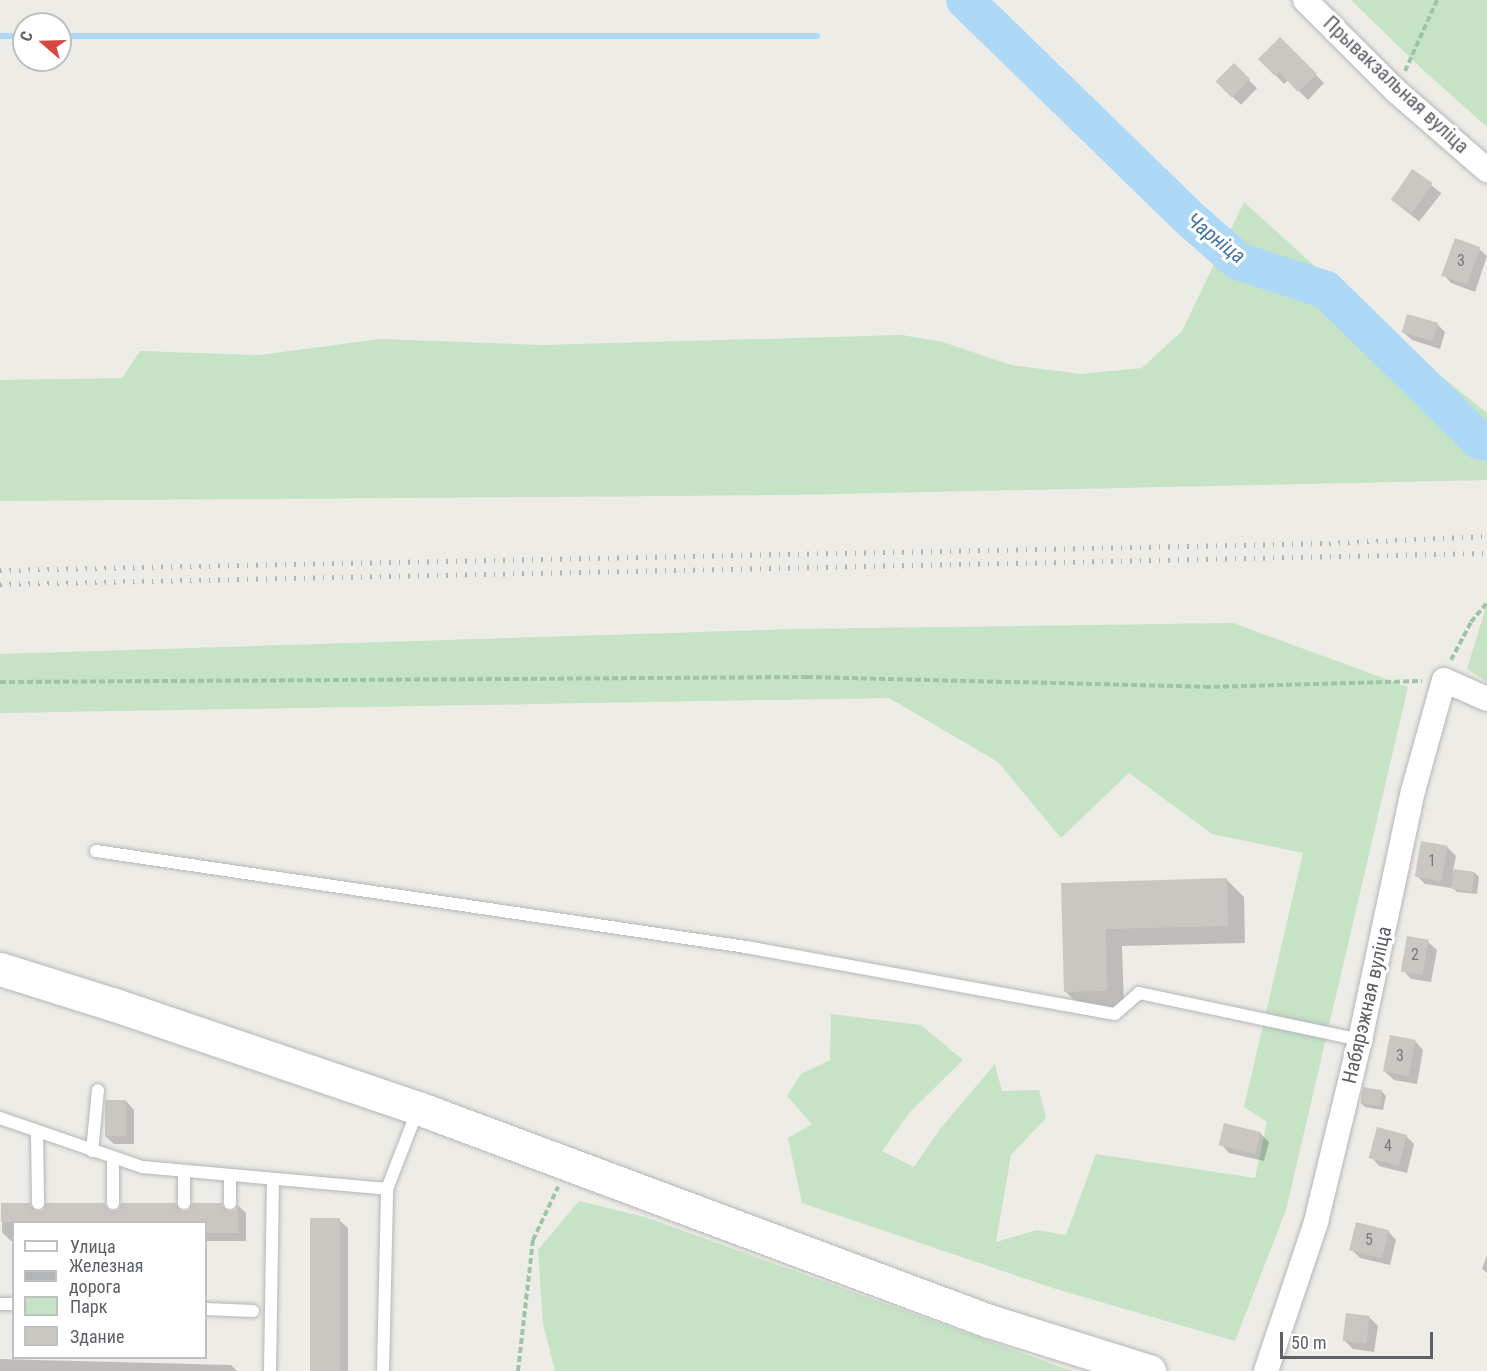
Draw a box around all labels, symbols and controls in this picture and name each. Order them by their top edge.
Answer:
street label: Прывакзальная вуліца [1318,11,1474,159]
north arrow [12,12,72,72]
text: С [16,29,37,44]
water label: Чарніца [1182,207,1250,269]
house number: 3 [1457,251,1465,271]
house number: 1 [1428,851,1436,871]
street label: Набярэжная вуліца [1337,924,1397,1086]
house number: 2 [1411,945,1419,965]
house number: 3 [1396,1046,1404,1066]
house number: 4 [1384,1136,1392,1156]
legend [12,1221,207,1359]
house number: 5 [1365,1230,1373,1250]
text: Улица [70,1236,116,1257]
text: Железная дорога [69,1255,144,1297]
text: Парк [70,1296,107,1317]
scale bar [1283,1320,1436,1358]
text: Здание [70,1326,124,1347]
text: 50 m [1291,1332,1326,1353]

